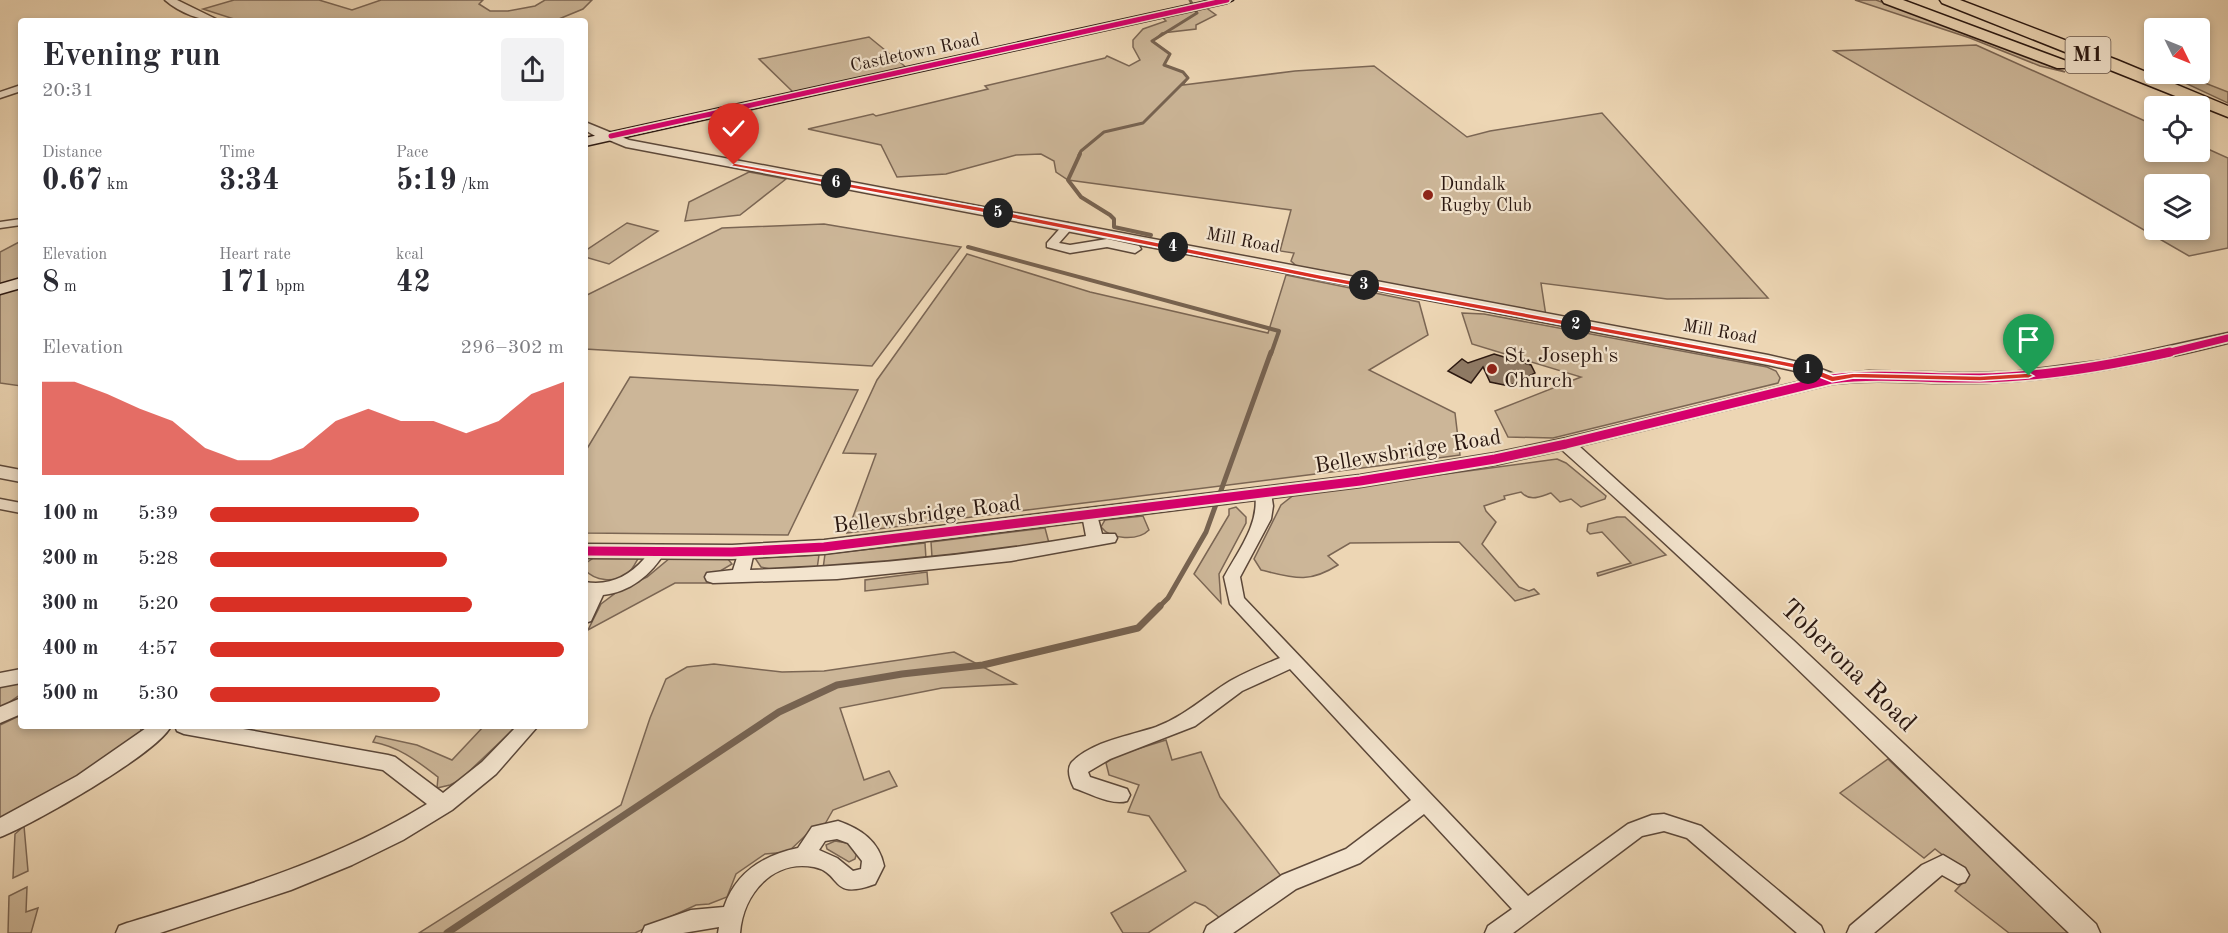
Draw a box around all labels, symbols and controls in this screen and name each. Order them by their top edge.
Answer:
north arrow [2144,18,2210,84]
map controls [2144,18,2210,240]
street label: Castletown Road [849,30,981,76]
road number: M1 [2066,37,2110,73]
button: share [501,38,564,101]
text: Evening run [42,40,221,73]
text: 20:31 [42,81,94,101]
button: locate [2144,96,2210,162]
pin [708,103,759,165]
icon: check [717,112,750,145]
text: Distance [42,145,102,161]
text: Time [219,145,255,161]
text: Pace [396,145,428,161]
text: 0.67 [42,166,103,196]
text: 3:34 [219,166,280,196]
text: 5:19 [396,166,457,196]
pin: 6 [821,168,851,198]
button: layers [2144,174,2210,240]
text: 6 [831,175,841,191]
place label: Dundalk Rugby Club [1440,176,1532,215]
text: km [103,177,128,193]
text: /km [457,177,489,193]
marker: Dundalk Rugby Club [1421,188,1435,202]
pin: 5 [983,198,1013,228]
text: 5 [993,205,1003,221]
street label: Mill Road [1205,225,1281,257]
pin: 4 [1158,232,1188,262]
text: 4 [1168,239,1178,255]
text: Elevation [42,247,107,263]
text: Heart rate [219,247,291,263]
text: kcal [396,247,424,263]
text: 8 [42,268,59,298]
text: 171 [219,268,271,298]
text: 42 [396,268,431,298]
pin: 3 [1349,270,1379,300]
text: 3 [1359,277,1369,293]
text: m [59,279,77,295]
text: bpm [271,279,305,295]
pin: 2 [1561,310,1591,340]
pin [2003,314,2054,376]
text: 2 [1571,317,1581,333]
street label: Mill Road [1682,317,1758,347]
icon: arrive [2012,323,2045,356]
text: Elevation [42,338,123,358]
text: 296–302 m [461,338,564,358]
place label: St. Joseph's Church [1504,345,1618,392]
pin: 1 [1793,354,1823,384]
text: 1 [1803,361,1813,377]
marker: St. Joseph's Church [1485,362,1499,376]
street label: Bellewsbridge Road [1313,426,1503,478]
street label: Bellewsbridge Road [832,493,1022,537]
text: 100 m [42,504,98,524]
text: 5:39 [138,504,178,524]
text: 200 m [42,549,98,569]
text: 5:28 [138,549,178,569]
text: 300 m [42,594,98,614]
text: 5:20 [138,594,178,614]
street label: Toberona Road [1775,595,1921,737]
text: 400 m [42,639,98,659]
text: 4:57 [138,639,178,659]
text: 500 m [42,684,98,704]
text: 5:30 [138,684,178,704]

